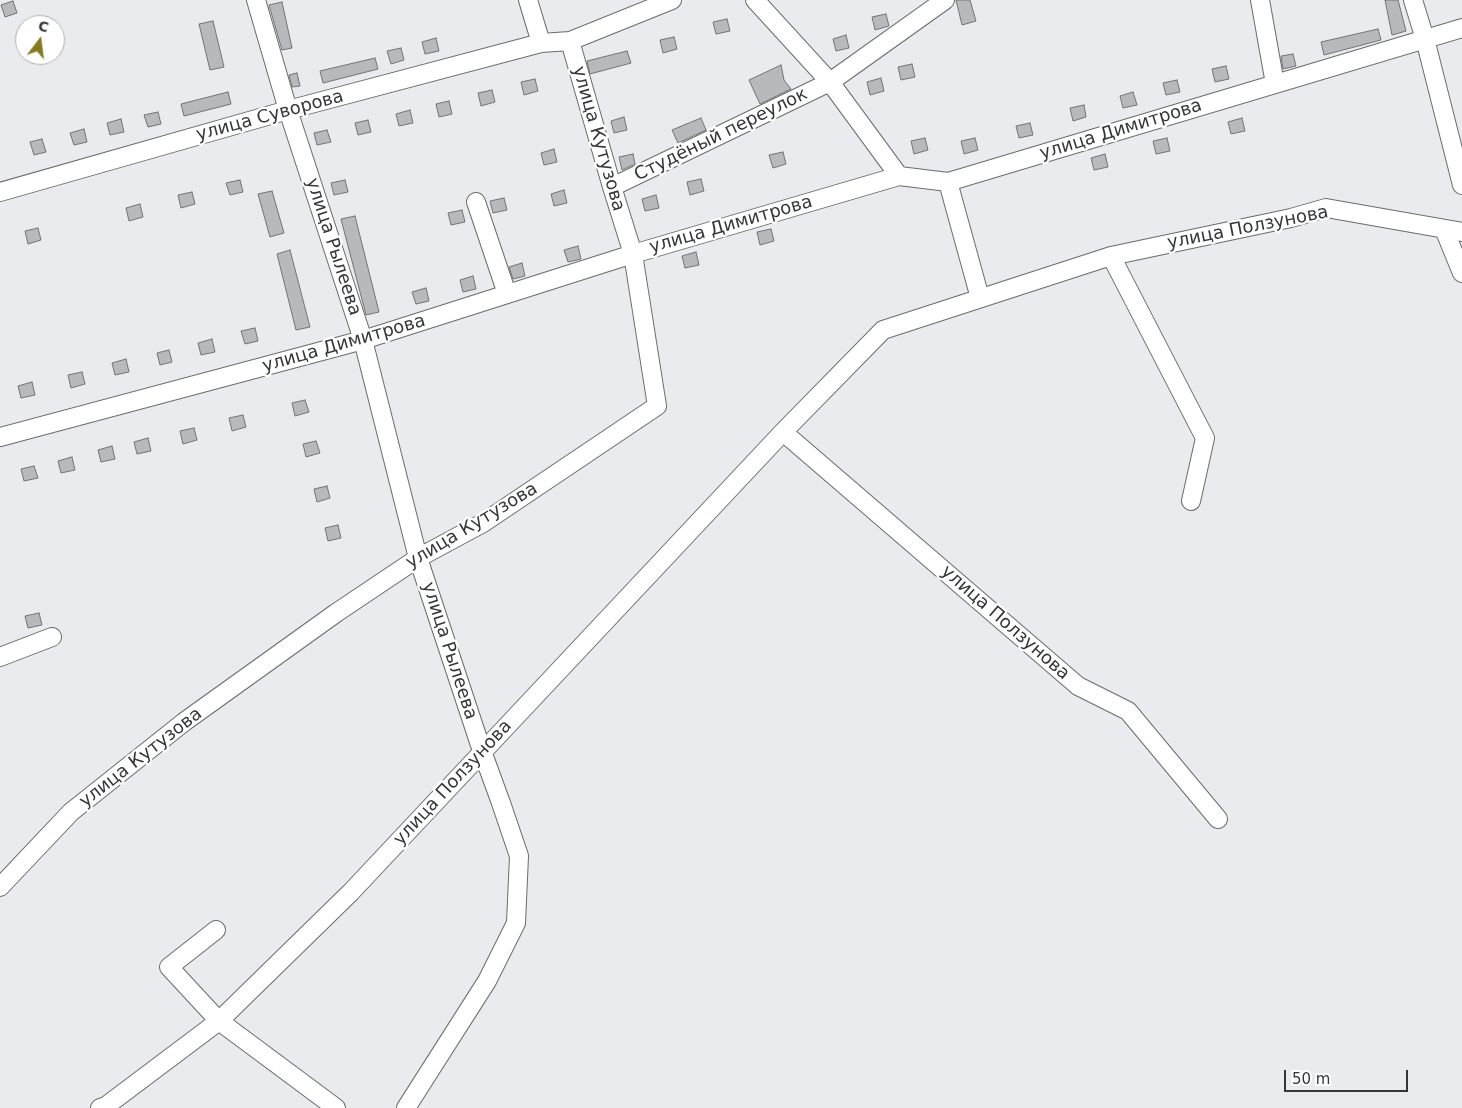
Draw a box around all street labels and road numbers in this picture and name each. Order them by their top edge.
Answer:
street label: улица Кутузова [567,64,629,214]
street label: Студёный переулок [631,84,811,186]
street label: улица Суворова [194,86,346,146]
street label: улица Димитрова [1037,95,1205,165]
street label: улица Рылеева [301,176,365,318]
street label: улица Димитрова [647,191,815,259]
street label: улица Ползунова [1166,202,1330,254]
street label: улица Димитрова [260,310,428,378]
street label: улица Кутузова [402,478,542,574]
street label: улица Ползунова [936,561,1074,685]
street label: улица Рылеева [417,580,481,722]
street label: улица Кутузова [75,703,207,813]
street label: улица Ползунова [389,716,517,850]

